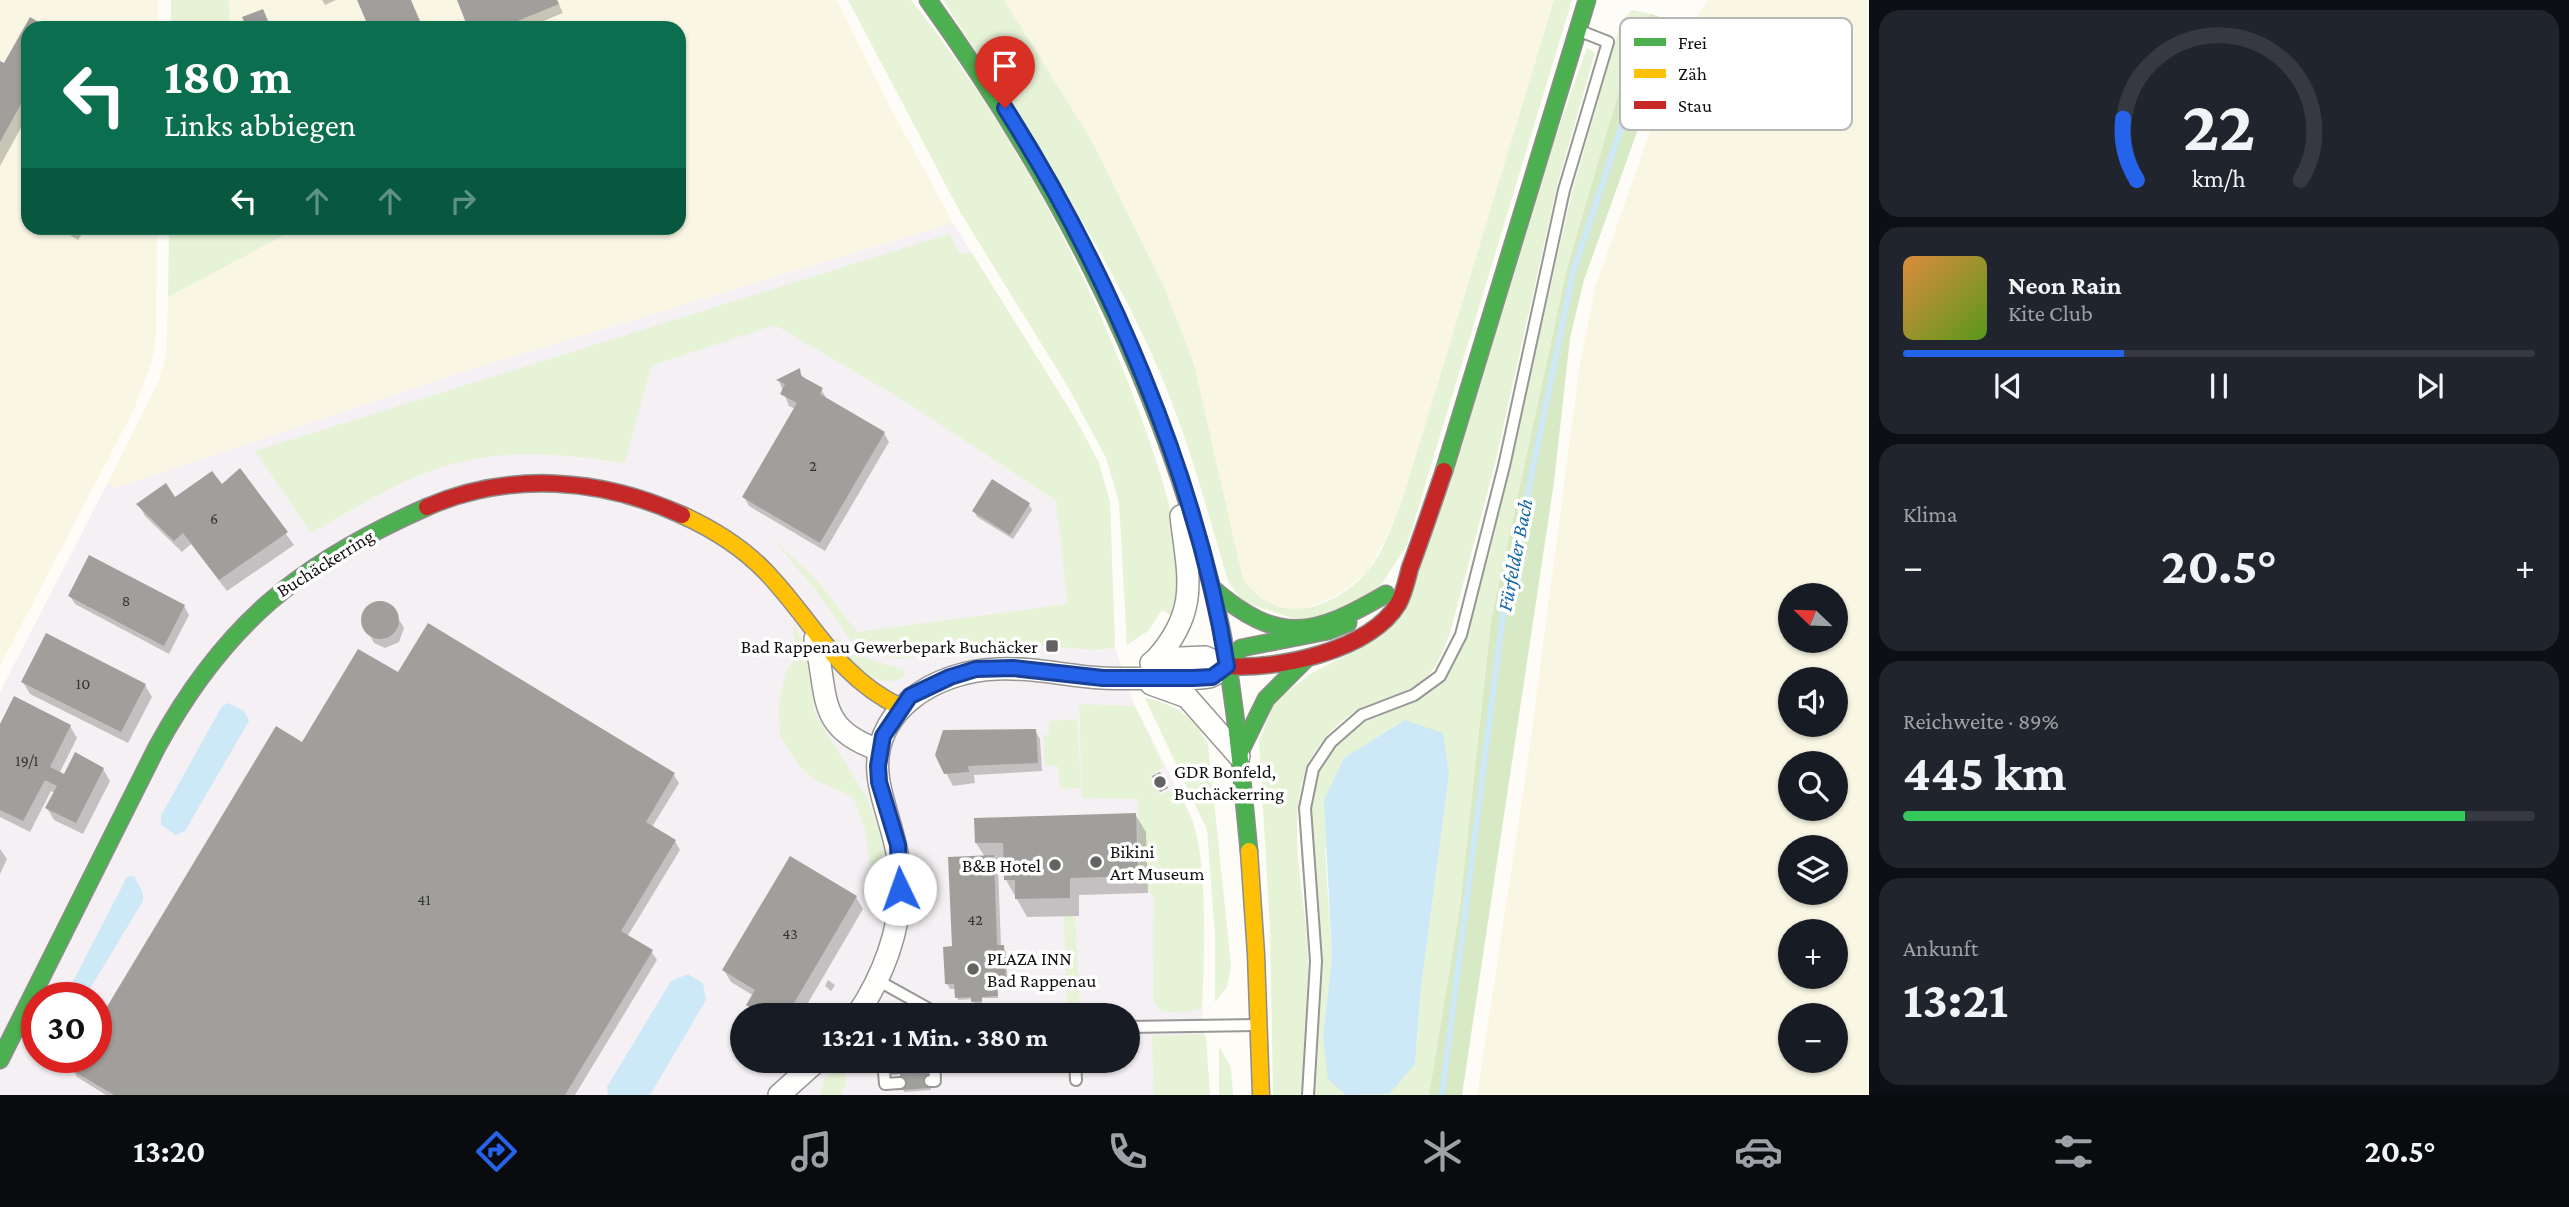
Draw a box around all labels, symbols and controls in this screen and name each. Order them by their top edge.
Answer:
legend [1620,18,1852,130]
text: Frei [1678,32,1707,53]
pin [975,36,1035,108]
icon: arrive [986,47,1024,85]
icon: left [49,49,140,140]
text: 180 m [164,49,292,104]
text: Zäh [1678,63,1707,84]
text: 22 [2182,85,2256,166]
text: Stau [1678,95,1712,116]
text: Links abbiegen [164,107,356,143]
text: km/h [2192,164,2246,191]
icon: left [225,182,263,220]
icon: ahead [298,182,336,220]
icon: ahead [371,182,409,220]
icon: right [444,182,482,220]
text: Neon Rain [2008,271,2122,300]
text: Kite Club [2008,300,2093,326]
icon: previous [1989,367,2027,405]
icon: pause [2200,367,2238,405]
icon: next [2411,367,2449,405]
house number: 2 [809,457,817,474]
water label: Fürfelder Bach [1492,497,1538,613]
text: Klima [1903,501,1957,527]
house number: 6 [210,510,218,527]
street label: Buchäckerring [273,525,377,601]
text: 20.5° [2161,536,2277,594]
text: − [1903,545,1923,587]
text: + [2515,545,2535,587]
north arrow [1778,583,1848,653]
map controls [1778,583,1848,1073]
house number: 8 [122,592,130,609]
place label: Bad Rappenau Gewerbepark Buchäcker [741,636,1038,657]
marker: Bad Rappenau Gewerbepark Buchäcker [1044,638,1060,654]
button: sound [1778,667,1848,737]
house number: 10 [76,675,90,692]
text: Reichweite · 89% [1903,708,2059,734]
text: 445 km [1903,743,2067,801]
button: search [1778,751,1848,821]
house number: 19/1 [15,752,39,769]
place label: GDR Bonfeld, Buchäckerring [1174,761,1284,804]
marker: GDR Bonfeld, Buchäckerring [1152,774,1168,790]
button: layers [1778,835,1848,905]
place label: Bikini Art Museum [1110,841,1204,884]
position arrow [863,852,937,926]
marker: Bikini Art Museum [1088,854,1104,870]
place label: B&B Hotel [962,855,1041,876]
marker: B&B Hotel [1047,857,1063,873]
house number: 41 [417,891,431,908]
house number: 42 [967,911,983,928]
button: + [1778,919,1848,989]
house number: 43 [782,925,798,942]
text: Ankunft [1903,935,1978,961]
place label: PLAZA INN Bad Rappenau [987,948,1096,991]
marker: PLAZA INN Bad Rappenau [965,961,981,977]
text: 13:21 [1903,970,2008,1028]
speed limit sign: 30 [21,982,112,1073]
button: − [1778,1003,1848,1073]
text: 13:21 · 1 Min. · 380 m [822,1023,1048,1052]
icon: directions [472,1127,521,1176]
icon: music [787,1127,836,1176]
icon: phone [1103,1127,1152,1176]
icon: climate [1418,1127,1467,1176]
icon: car [1734,1127,1783,1176]
icon: filters [2049,1127,2098,1176]
text: 13:20 [133,1133,205,1169]
text: 20.5° [2364,1133,2436,1169]

